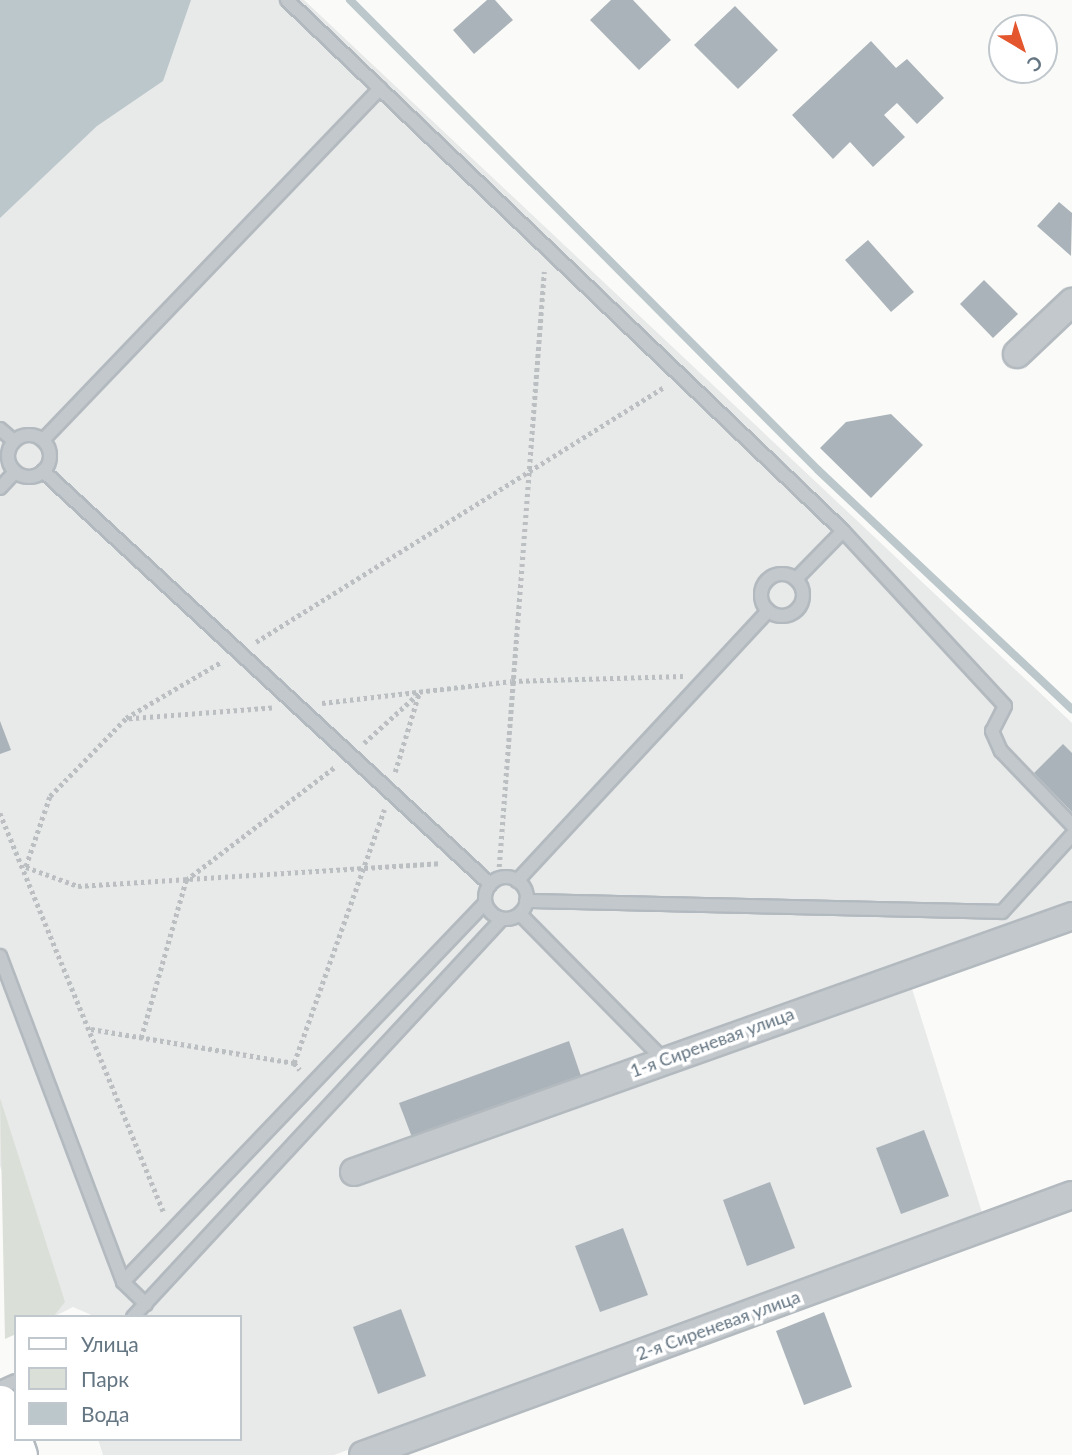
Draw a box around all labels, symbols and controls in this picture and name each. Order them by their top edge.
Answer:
north arrow [988,14,1058,84]
text: С [1023,51,1047,77]
street label: 1-я Сиреневая улица [627,1002,797,1082]
street label: 2-я Сиреневая улица [633,1285,803,1365]
legend [14,1315,242,1441]
text: Улица [81,1331,139,1356]
text: Парк [81,1366,129,1391]
text: Вода [81,1401,129,1426]

